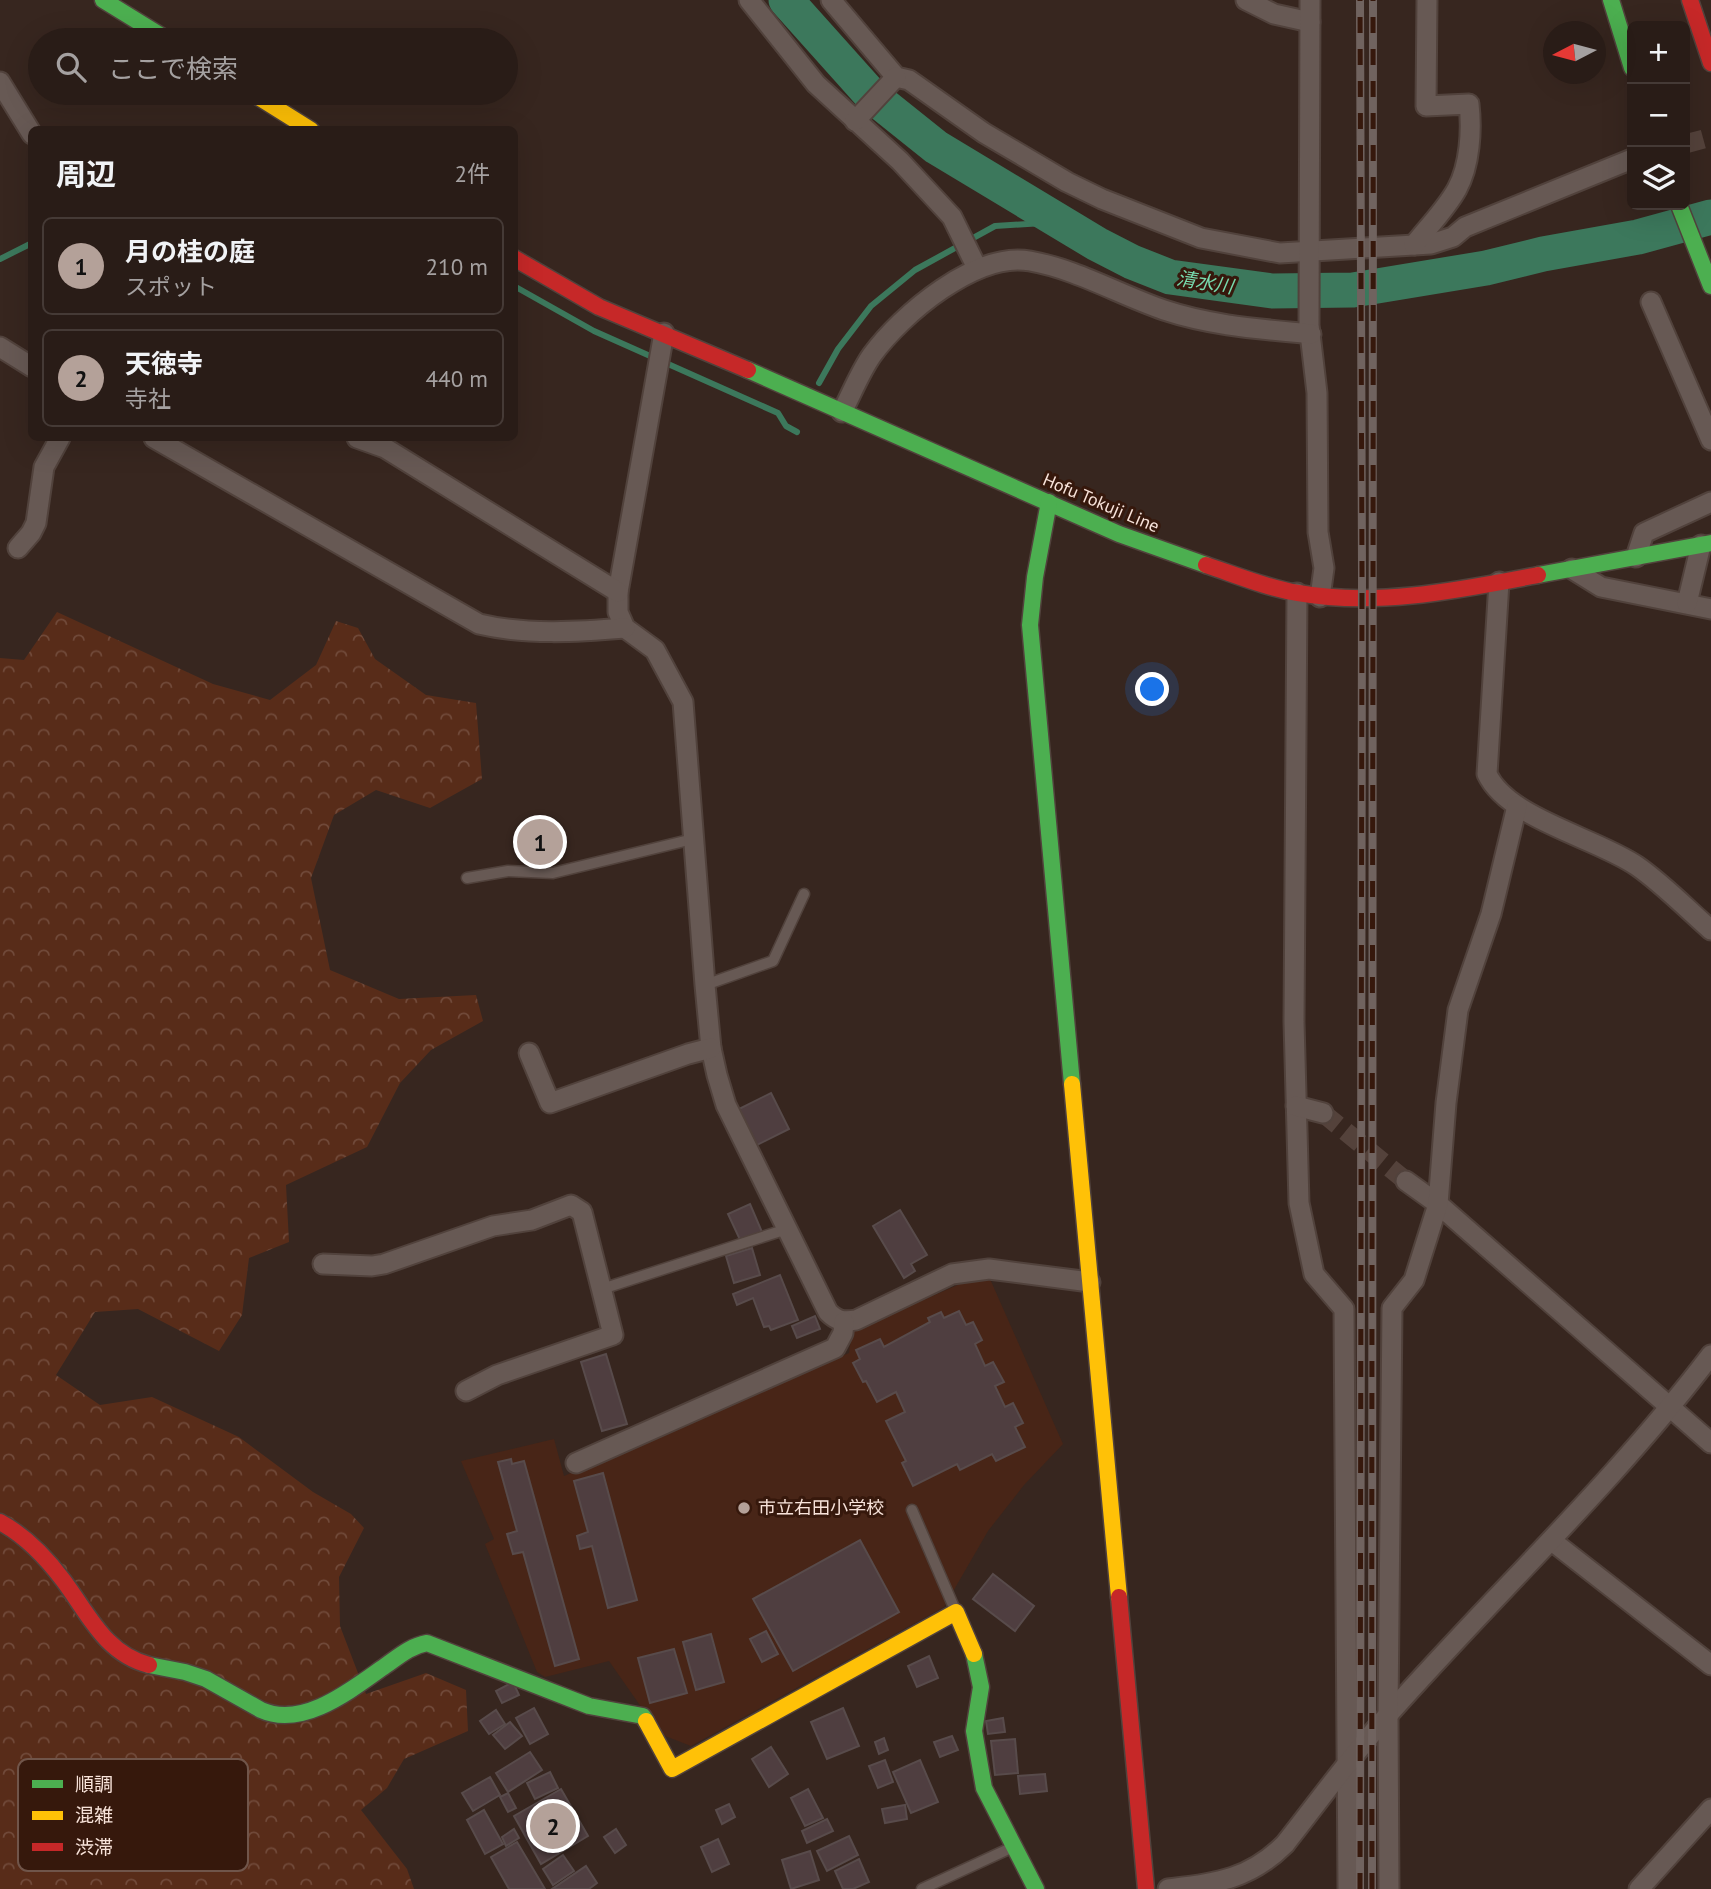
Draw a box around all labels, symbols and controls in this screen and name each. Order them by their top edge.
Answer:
north arrow [1543,21,1606,84]
map controls [1627,21,1690,210]
button: + [1627,21,1690,84]
search box [28,28,518,105]
icon: search [52,48,90,86]
text: ここで検索 [108,52,238,85]
button: − [1627,84,1690,147]
button: layers [1627,147,1690,210]
text: 周辺 [56,154,116,193]
text: 2件 [454,159,490,188]
text: 月の桂の庭 [125,235,255,268]
text: 1 [74,252,88,281]
text: 210 m [426,252,488,281]
water label: 清水川 [1175,266,1237,299]
text: スポット [125,272,217,301]
text: 天徳寺 [125,347,203,380]
text: 2 [74,364,88,393]
text: 440 m [426,364,488,393]
text: 寺社 [125,384,171,413]
street label: Hofu Tokuji Line [1039,468,1163,537]
your location [1135,672,1169,706]
pin: 1 [517,816,563,868]
place label: 市立右田小学校 [758,1496,884,1519]
marker: 市立右田小学校 [736,1500,752,1516]
legend [18,1759,248,1871]
text: 順調 [75,1772,113,1796]
pin: 2 [530,1800,576,1852]
text: 混雑 [75,1803,113,1827]
text: 渋滞 [75,1835,113,1859]

